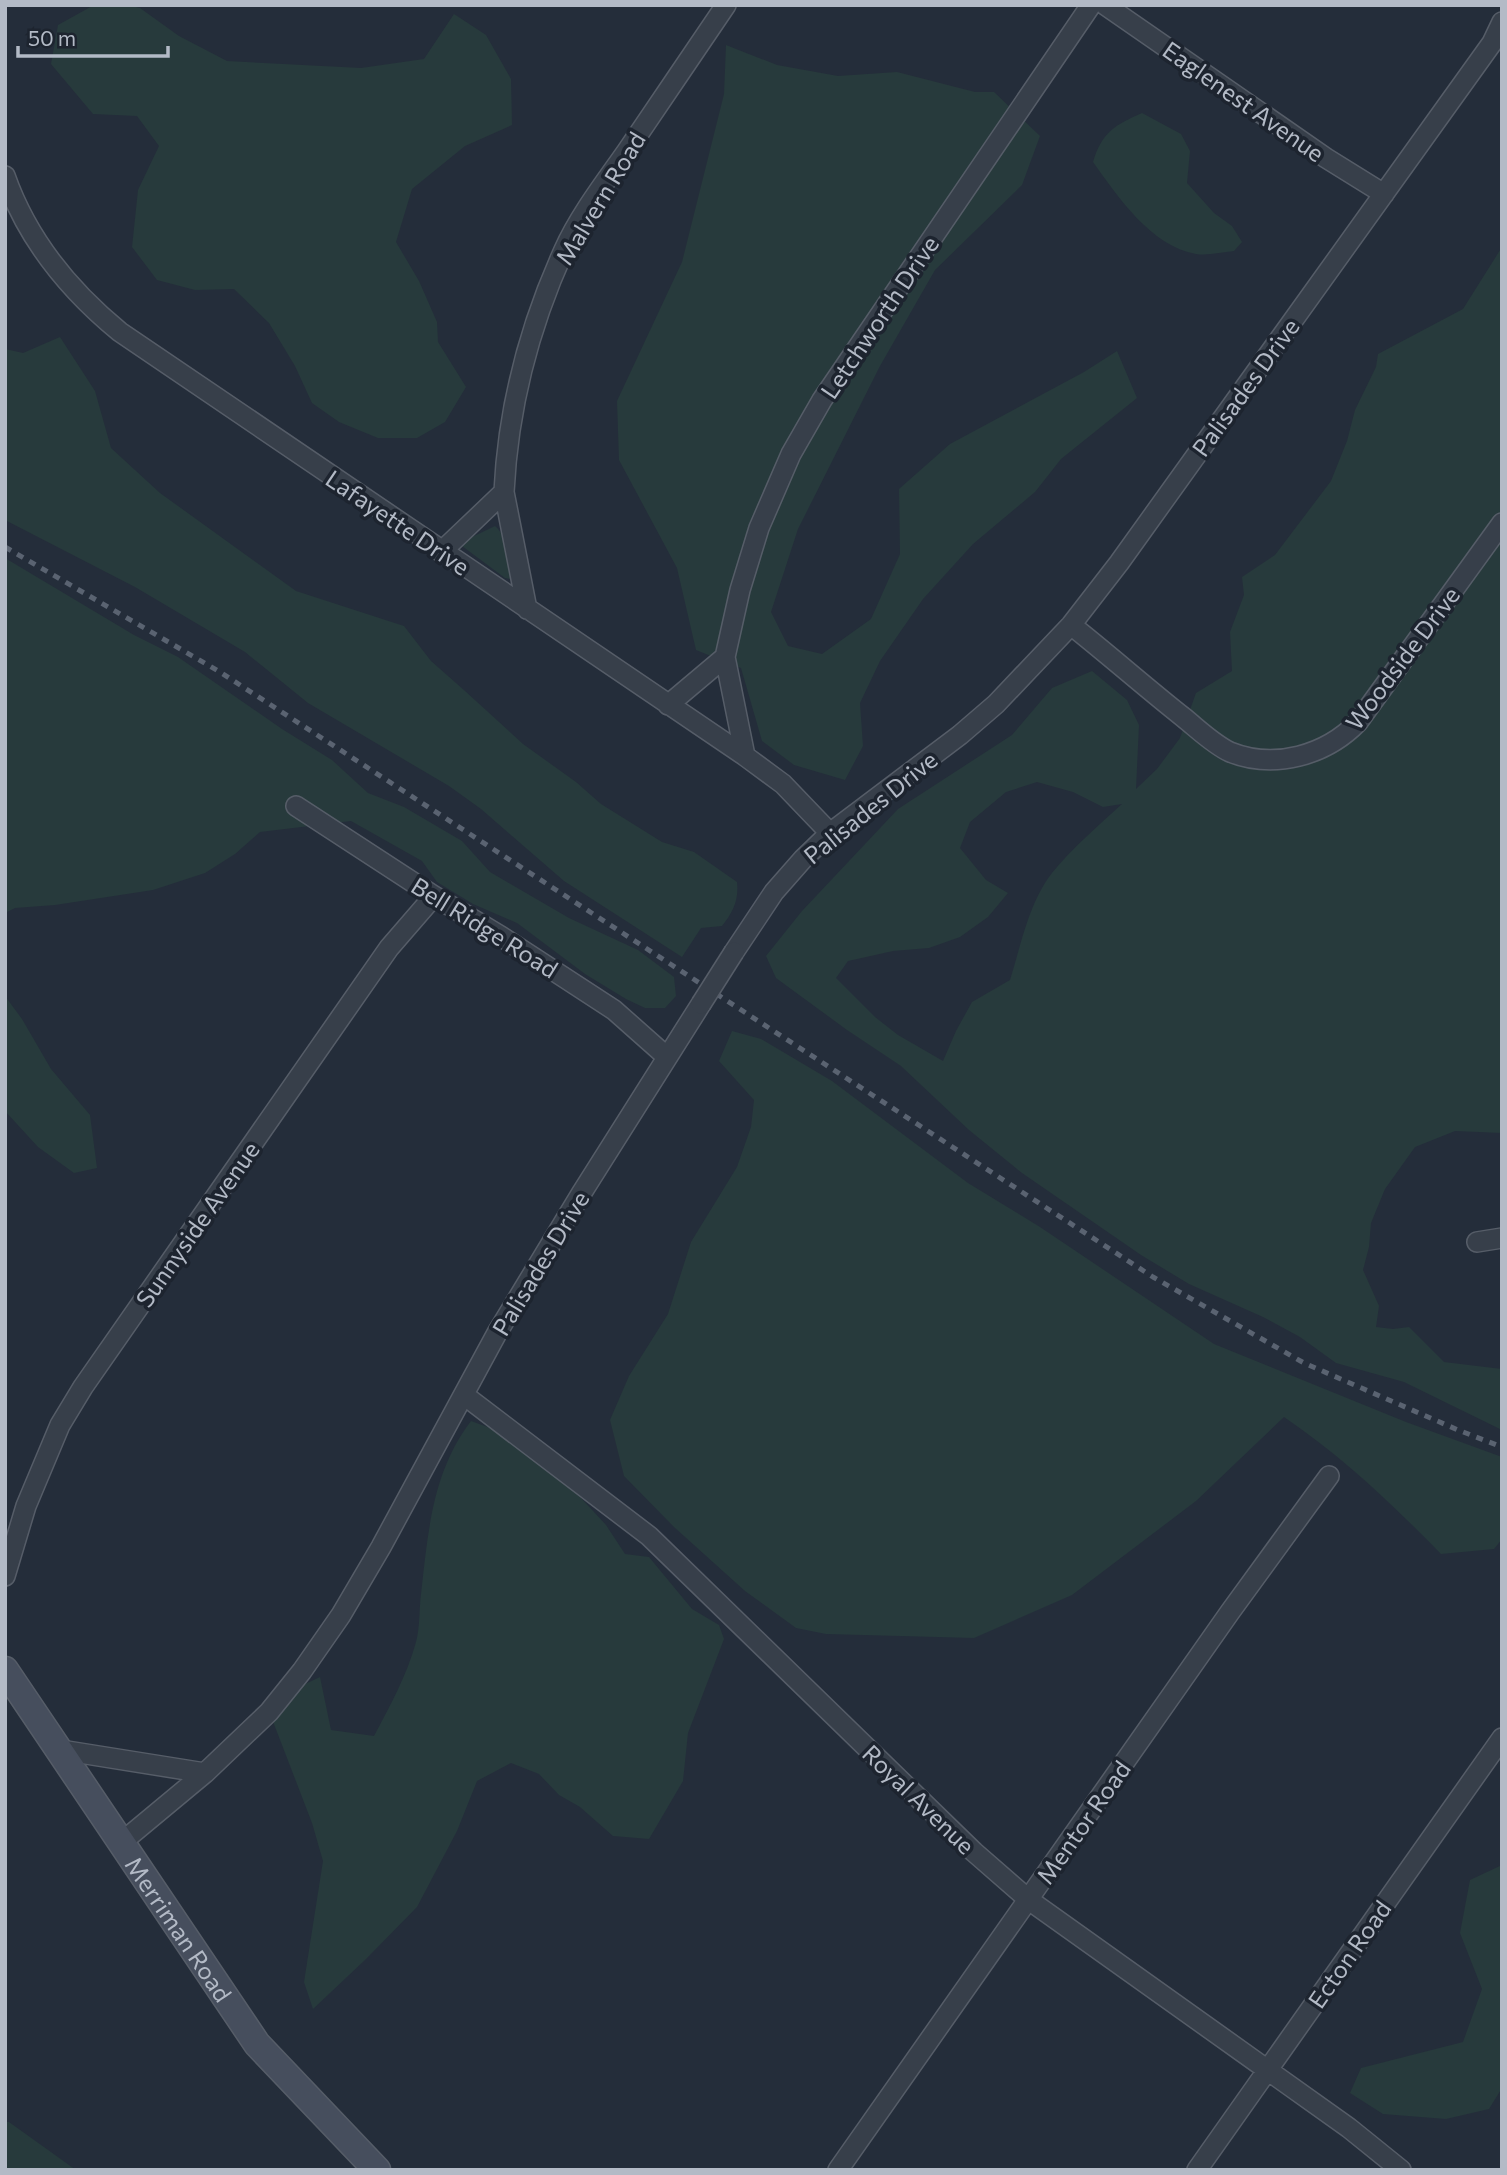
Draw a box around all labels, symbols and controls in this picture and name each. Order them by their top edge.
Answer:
scale bar [18,14,168,58]
text: 50 m [28,25,76,50]
street label: Eaglenest Avenue [1158,35,1330,167]
street label: Malvern Road [549,126,651,270]
street label: Letchworth Drive [814,230,944,404]
street label: Palisades Drive [1185,312,1305,462]
street label: Lafayette Drive [321,463,475,581]
street label: Woodside Drive [1339,581,1465,735]
street label: Palisades Drive [797,744,943,870]
street label: Bell Ridge Road [406,870,564,984]
street label: Sunnyside Avenue [129,1136,265,1312]
street label: Palisades Drive [485,1186,595,1340]
street label: Royal Avenue [857,1738,981,1860]
street label: Mentor Road [1030,1755,1136,1889]
street label: Merriman Road [120,1851,239,2007]
street label: Ecton Road [1301,1895,1397,2013]

